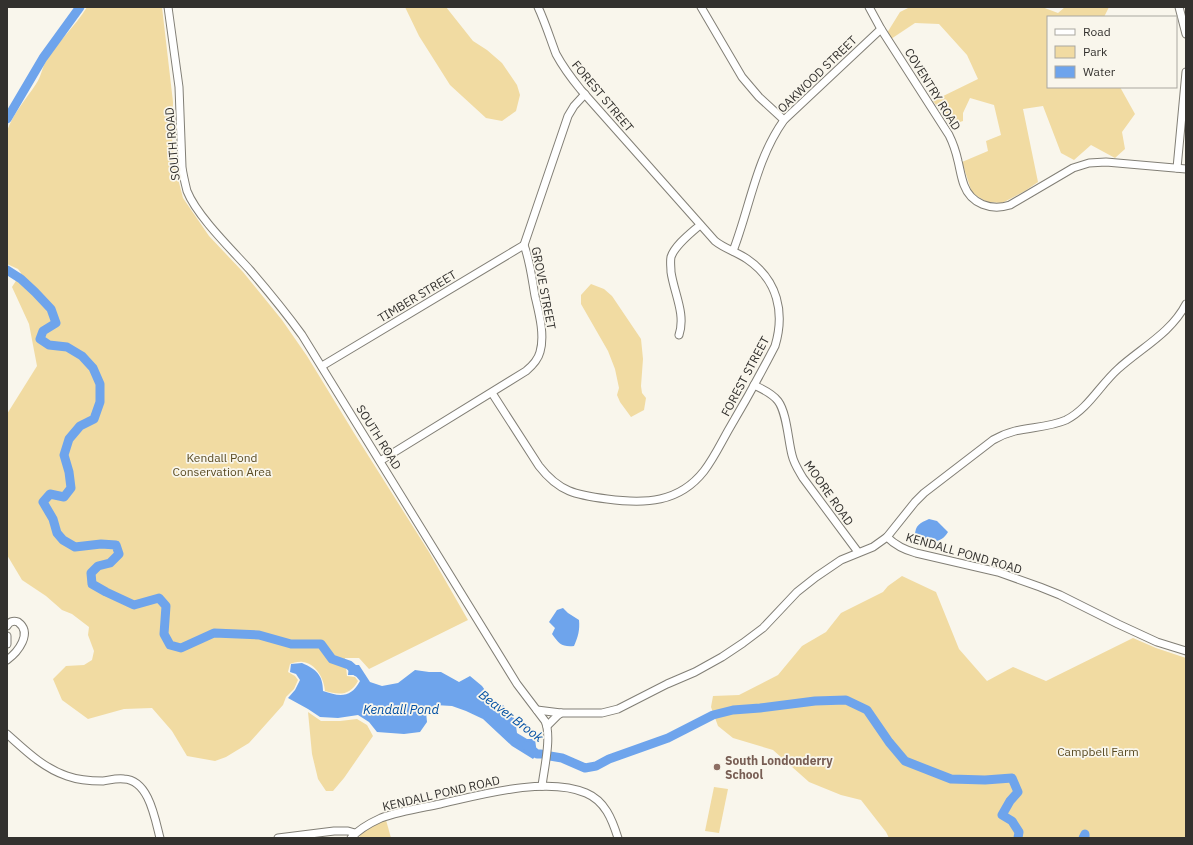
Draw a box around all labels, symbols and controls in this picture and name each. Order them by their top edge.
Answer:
legend [1047,16,1177,88]
text: Road [1083,24,1111,39]
street label: OAKWOOD STREET [774,32,860,116]
text: Park [1083,44,1108,59]
street label: COVENTRY ROAD [902,45,964,133]
street label: FOREST STREET [569,57,637,135]
text: Water [1083,64,1116,79]
street label: SOUTH ROAD [161,107,183,181]
street label: GROVE STREET [529,246,559,331]
street label: TIMBER STREET [375,267,459,325]
street label: FOREST STREET [718,333,772,419]
street label: SOUTH ROAD [353,402,405,472]
park label: Kendall Pond Conservation Area [173,450,272,479]
street label: MOORE ROAD [801,458,857,528]
street label: KENDALL POND ROAD [904,529,1024,577]
water label: Beaver Brook [475,686,547,746]
water label: Kendall Pond [363,701,439,718]
park label: Campbell Farm [1057,744,1139,759]
place label: South Londonderry School [725,753,833,782]
marker: South Londonderry School [712,762,722,772]
street label: KENDALL POND ROAD [381,772,501,814]

